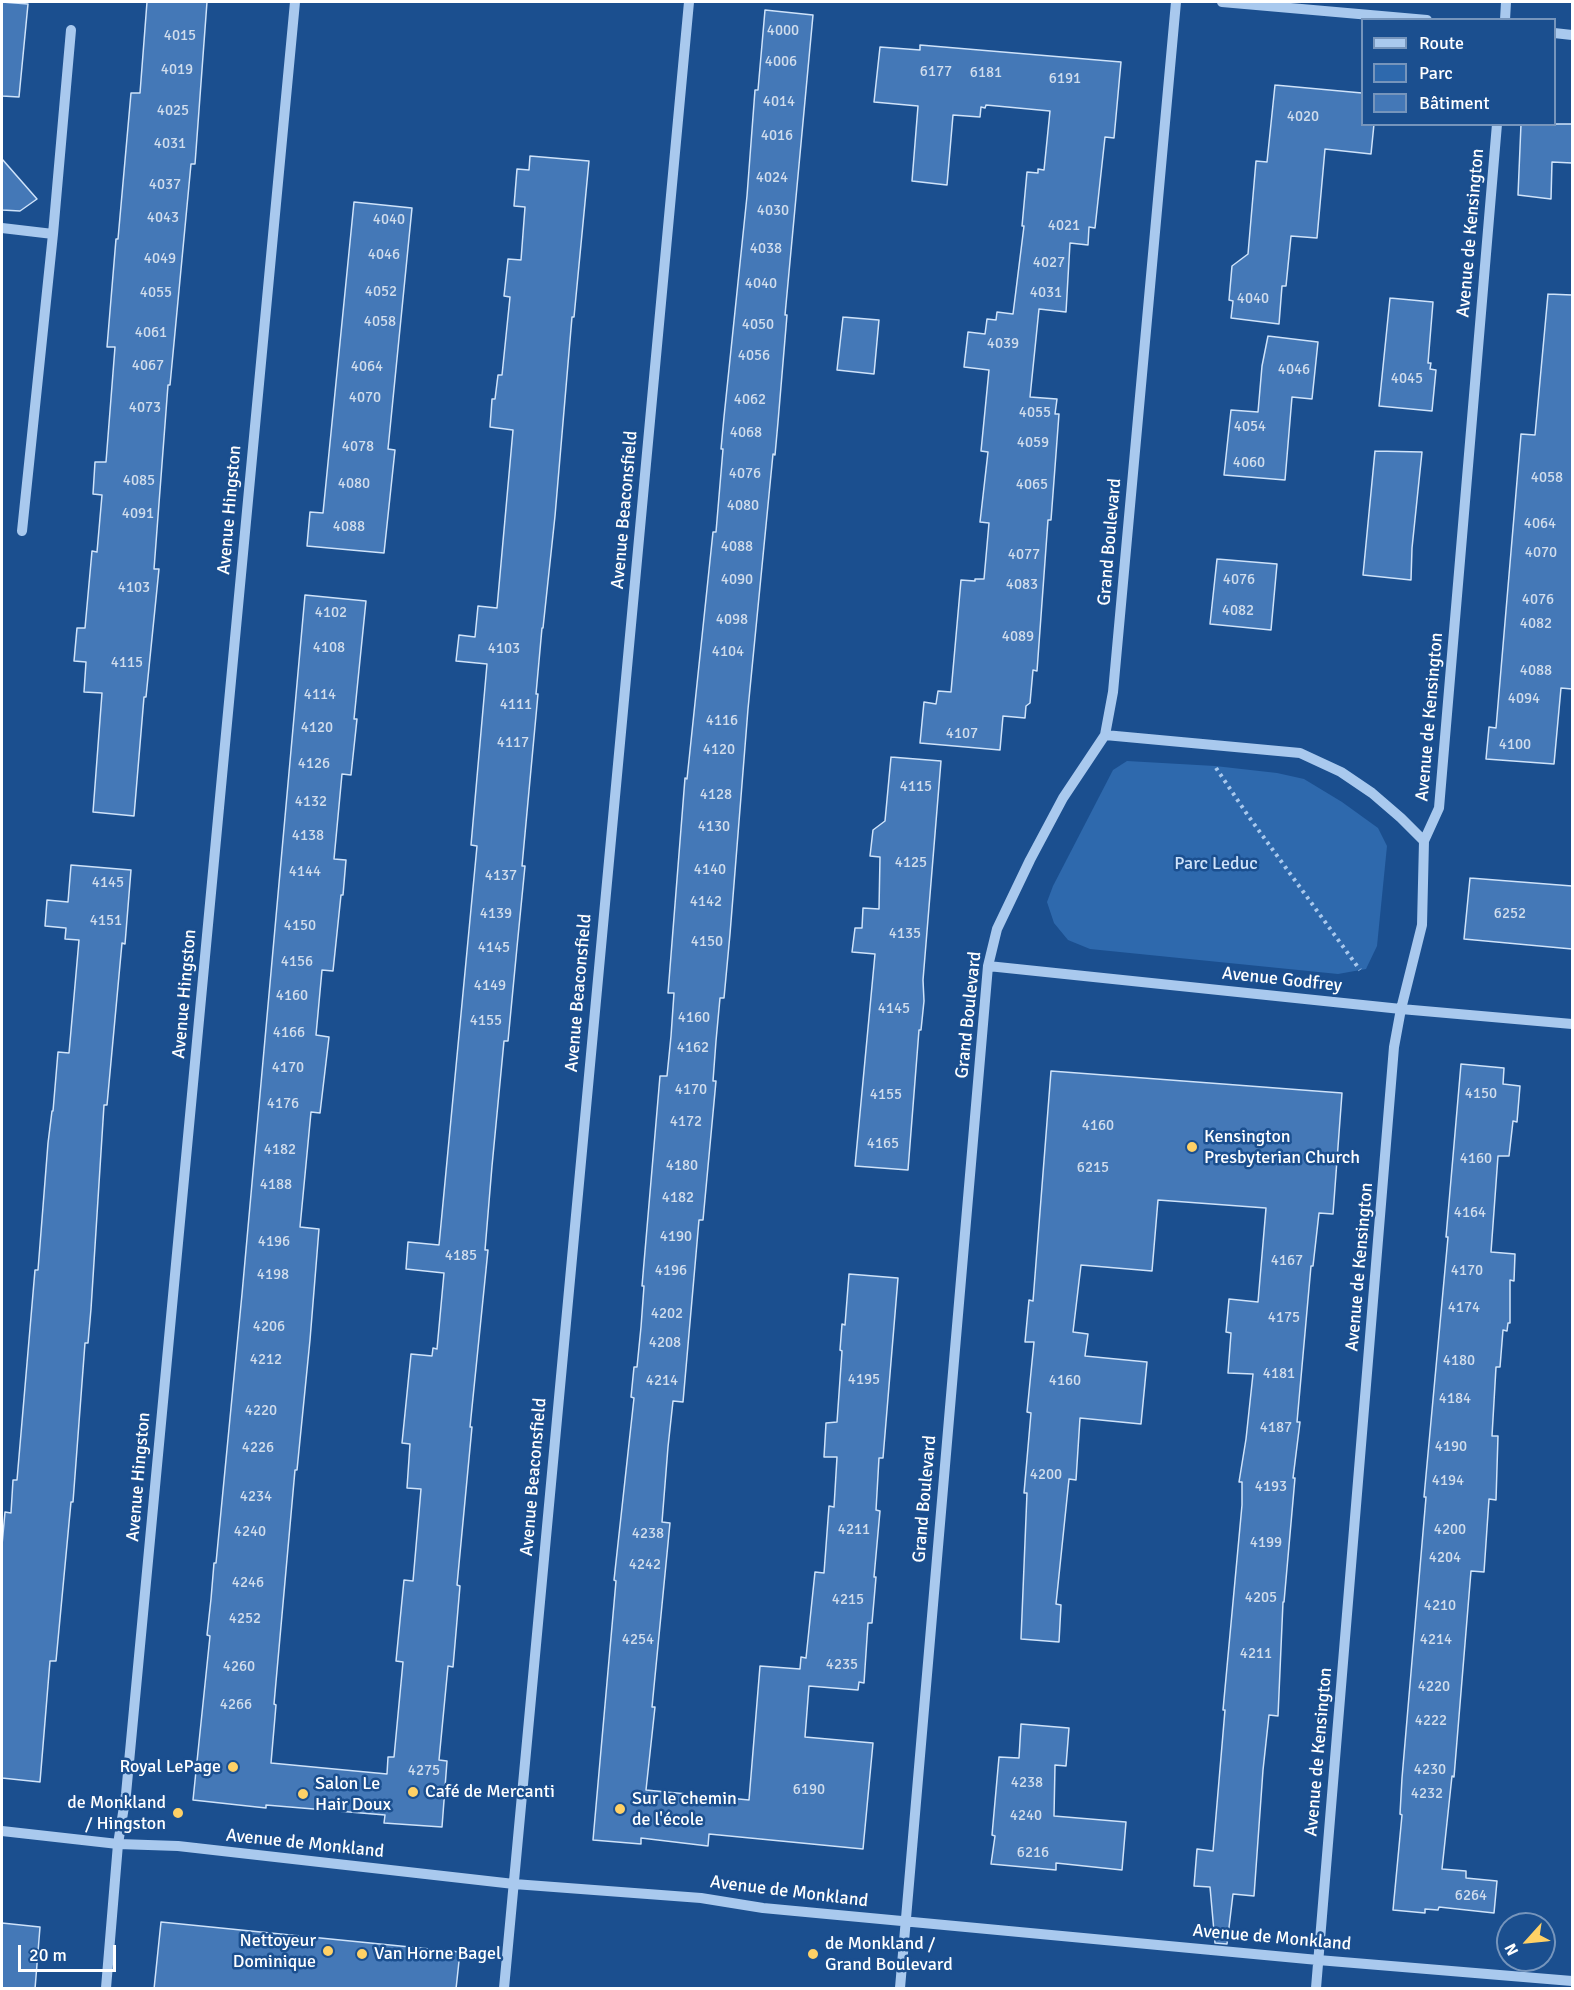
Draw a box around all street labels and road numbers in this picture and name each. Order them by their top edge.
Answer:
street label: Avenue de Kensington [1453,148,1489,318]
street label: Avenue Beaconsfield [607,430,643,590]
street label: Avenue Hingston [214,444,246,576]
street label: Grand Boulevard [1094,477,1126,607]
street label: Avenue de Kensington [1412,632,1448,802]
street label: Avenue Beaconsfield [561,913,597,1073]
street label: Avenue Hingston [169,928,201,1060]
street label: Grand Boulevard [952,950,986,1080]
street label: Avenue Godfrey [1221,963,1343,997]
street label: Avenue de Kensington [1342,1182,1378,1352]
street label: Avenue Beaconsfield [516,1397,552,1557]
street label: Avenue Hingston [123,1411,155,1543]
street label: Grand Boulevard [909,1434,941,1564]
street label: Avenue de Kensington [1301,1667,1337,1837]
street label: Avenue de Monkland [225,1825,385,1863]
street label: Avenue de Monkland [709,1872,869,1912]
street label: Avenue de Monkland [1192,1920,1352,1956]

